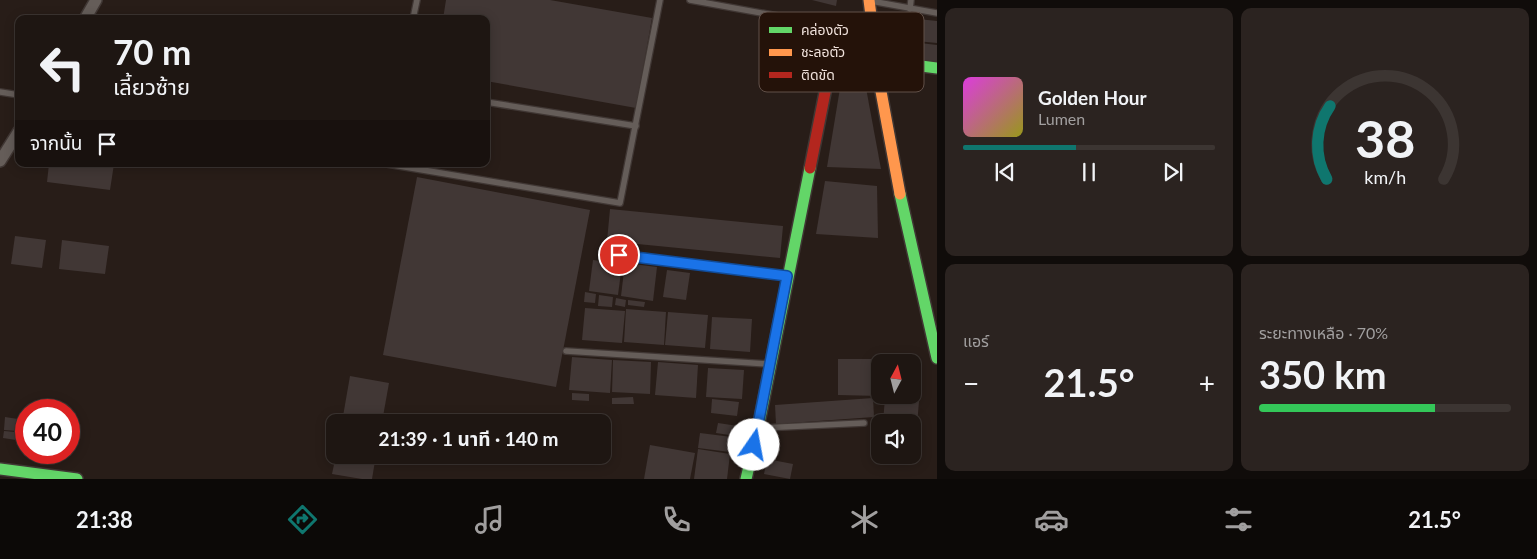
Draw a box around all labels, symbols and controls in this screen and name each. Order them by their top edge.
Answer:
legend [759,12,924,92]
text: คล่องตัว [801,21,849,38]
text: 70 m [113,30,191,72]
icon: left [30,35,95,100]
text: ชะลอตัว [801,43,845,60]
text: ติดขัด [801,66,835,83]
text: เลี้ยวซ้าย [113,73,190,100]
text: Golden Hour [1038,86,1147,109]
text: 38 [1355,107,1415,169]
text: Lumen [1038,109,1085,128]
icon: arrive [93,130,121,158]
text: จากนั้น [30,131,83,154]
icon: previous [991,158,1019,186]
icon: pause [1075,158,1103,186]
icon: next [1159,158,1187,186]
text: km/h [1364,166,1406,188]
pin [598,234,640,276]
icon: arrive [605,241,633,269]
text: ระยะทางเหลือ · 70% [1259,323,1388,342]
text: แอร์ [963,331,989,350]
text: 350 km [1259,351,1387,397]
north arrow [871,354,921,404]
map controls [871,354,921,464]
text: 21.5° [1044,359,1134,405]
text: − [963,366,979,400]
text: + [1199,366,1215,400]
speed limit sign: 40 [15,399,80,464]
button: sound [871,414,921,464]
position arrow [727,418,779,470]
text: 21:39 · 1 นาที · 140 m [379,427,558,450]
icon: directions [285,502,320,537]
icon: music [472,502,507,537]
icon: phone [659,502,694,537]
icon: climate [847,502,882,537]
icon: car [1034,502,1069,537]
icon: filters [1221,502,1256,537]
text: 21:38 [76,506,133,533]
text: 21.5° [1408,506,1461,533]

